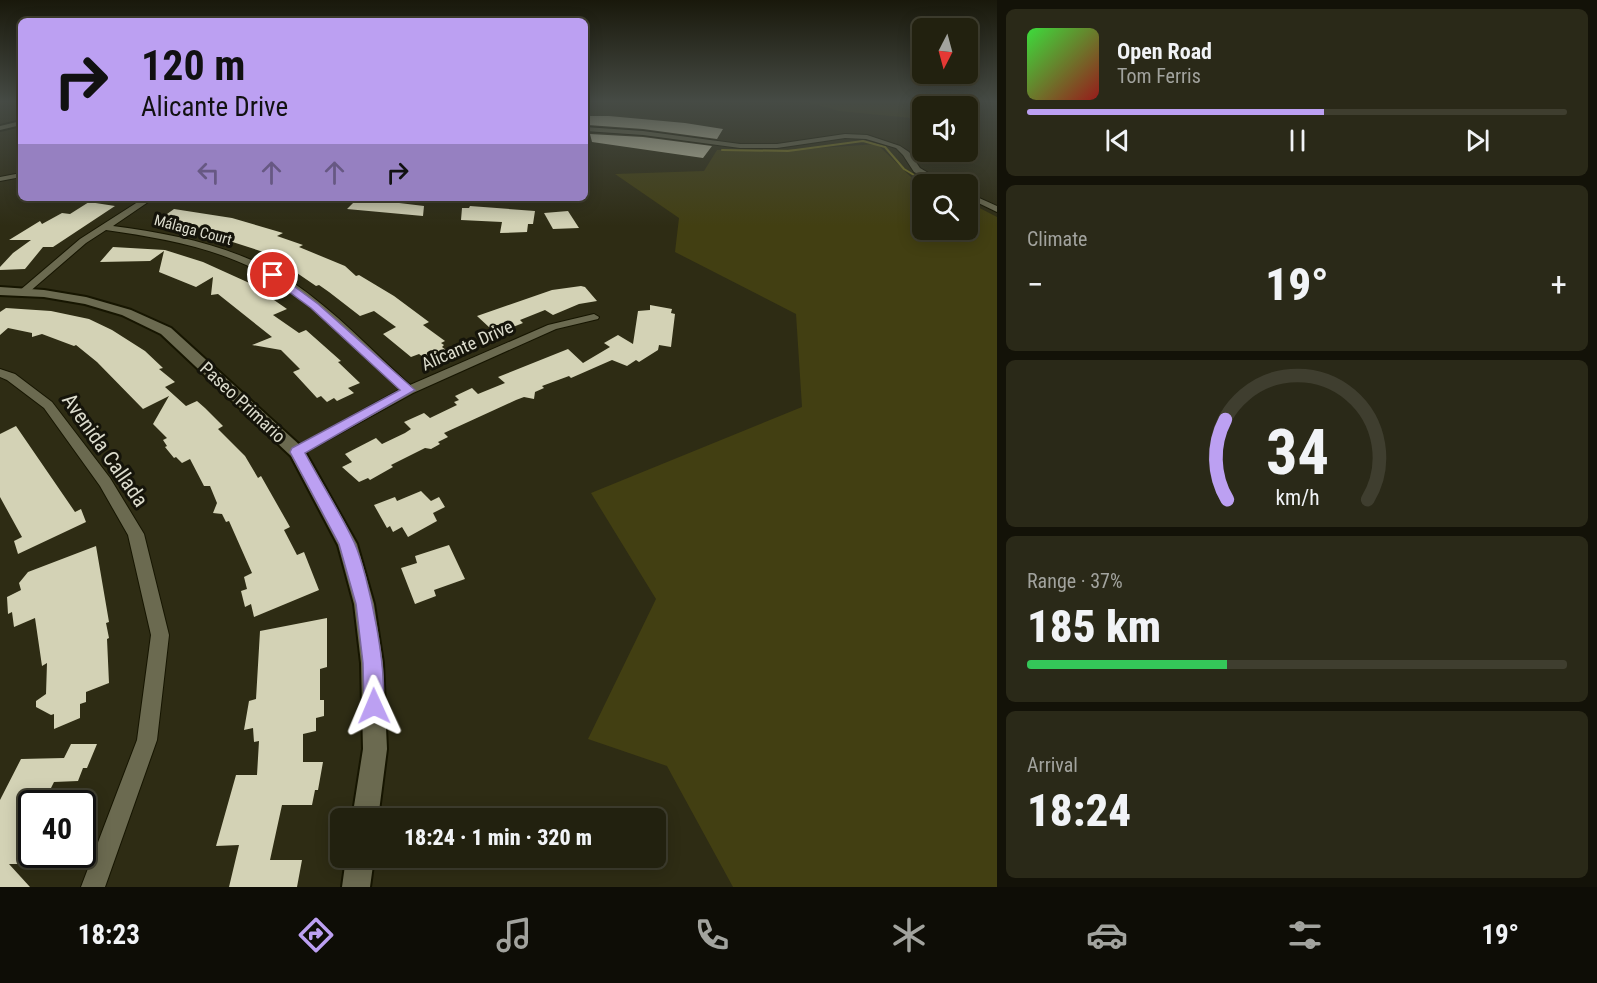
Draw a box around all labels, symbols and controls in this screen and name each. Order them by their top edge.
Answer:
north arrow [912,18,978,84]
map controls [912,18,978,240]
text: Open Road [1117,39,1212,64]
text: 120 m [141,41,246,90]
icon: right [42,42,120,120]
text: Tom Ferris [1117,64,1201,88]
text: Alicante Drive [141,91,288,123]
button: sound [912,96,978,162]
icon: previous [1101,124,1134,157]
icon: pause [1281,124,1314,157]
icon: next [1461,124,1494,157]
icon: left [192,156,225,189]
icon: ahead [255,156,288,189]
icon: ahead [318,156,351,189]
icon: right [381,156,414,189]
button: search [912,174,978,240]
street label: Málaga Court [152,211,234,249]
text: Climate [1027,227,1087,251]
pin [247,249,298,300]
icon: arrive [256,258,289,291]
text: 19° [1265,258,1329,311]
text: − [1027,265,1044,304]
text: + [1551,265,1567,304]
street label: Alicante Drive [418,315,516,375]
street label: Paseo Primario [196,357,290,447]
street label: Avenida Callada [57,389,153,511]
text: 34 [1265,417,1329,490]
text: km/h [1275,486,1319,511]
text: Range · 37% [1027,569,1123,593]
text: 185 km [1027,600,1161,653]
position arrow [342,674,406,738]
text: Arrival [1027,753,1078,777]
text: 18:24 [1027,784,1131,837]
speed limit sign: 40 [18,790,96,868]
text: 18:24 · 1 min · 320 m [404,825,592,850]
icon: directions [295,914,337,956]
icon: music [493,914,535,956]
icon: phone [691,914,733,956]
icon: climate [888,914,930,956]
icon: car [1086,914,1128,956]
icon: filters [1284,914,1326,956]
text: 18:23 [78,919,140,951]
text: 19° [1481,919,1519,951]

